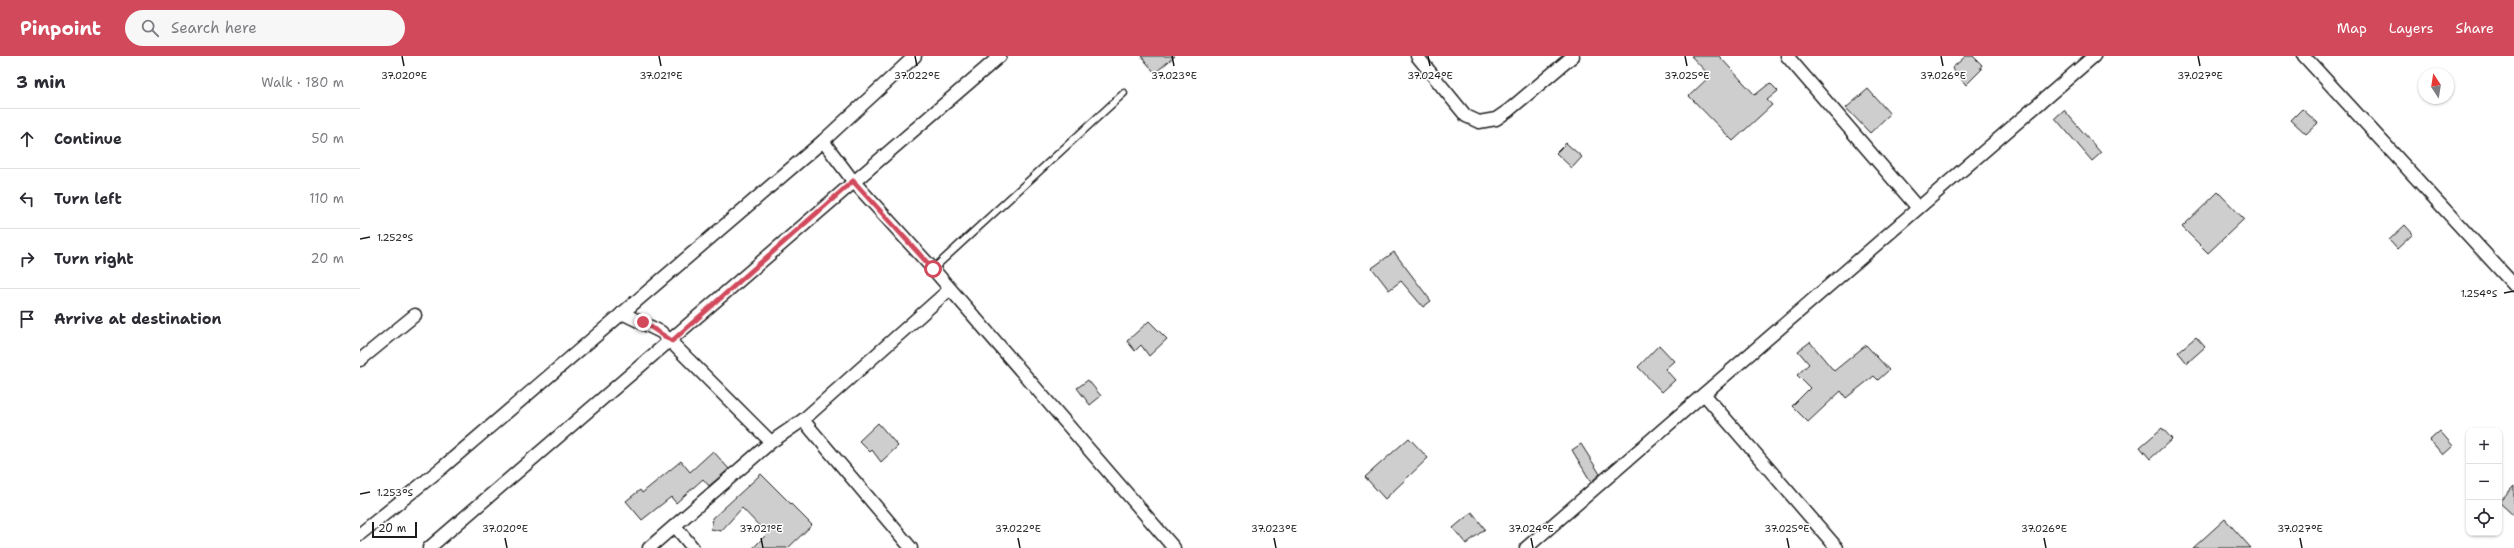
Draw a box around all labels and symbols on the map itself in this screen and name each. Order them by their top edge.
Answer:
north arrow [2418,68,2454,104]
text: 37.020°E [381,69,427,82]
text: 37.021°E [639,69,683,82]
text: 37.022°E [894,69,940,82]
text: 37.023°E [1151,69,1197,82]
text: 37.024°E [1407,69,1453,82]
text: 37.025°E [1664,69,1710,82]
text: 37.026°E [1920,69,1966,82]
text: 37.027°E [2177,69,2223,82]
text: 1.252°S [377,231,414,244]
route start [924,260,942,278]
text: 1.254°S [2461,287,2498,300]
route end [634,313,652,331]
text: 1.253°S [377,486,414,499]
scale bar [372,520,417,539]
text: 37.020°E [482,522,528,535]
text: 37.021°E [739,522,783,535]
text: 37.022°E [995,522,1041,535]
text: 37.023°E [1251,522,1297,535]
text: 37.024°E [1508,522,1554,535]
text: 37.025°E [1764,522,1810,535]
text: 37.026°E [2021,522,2067,535]
text: 37.027°E [2277,522,2323,535]

